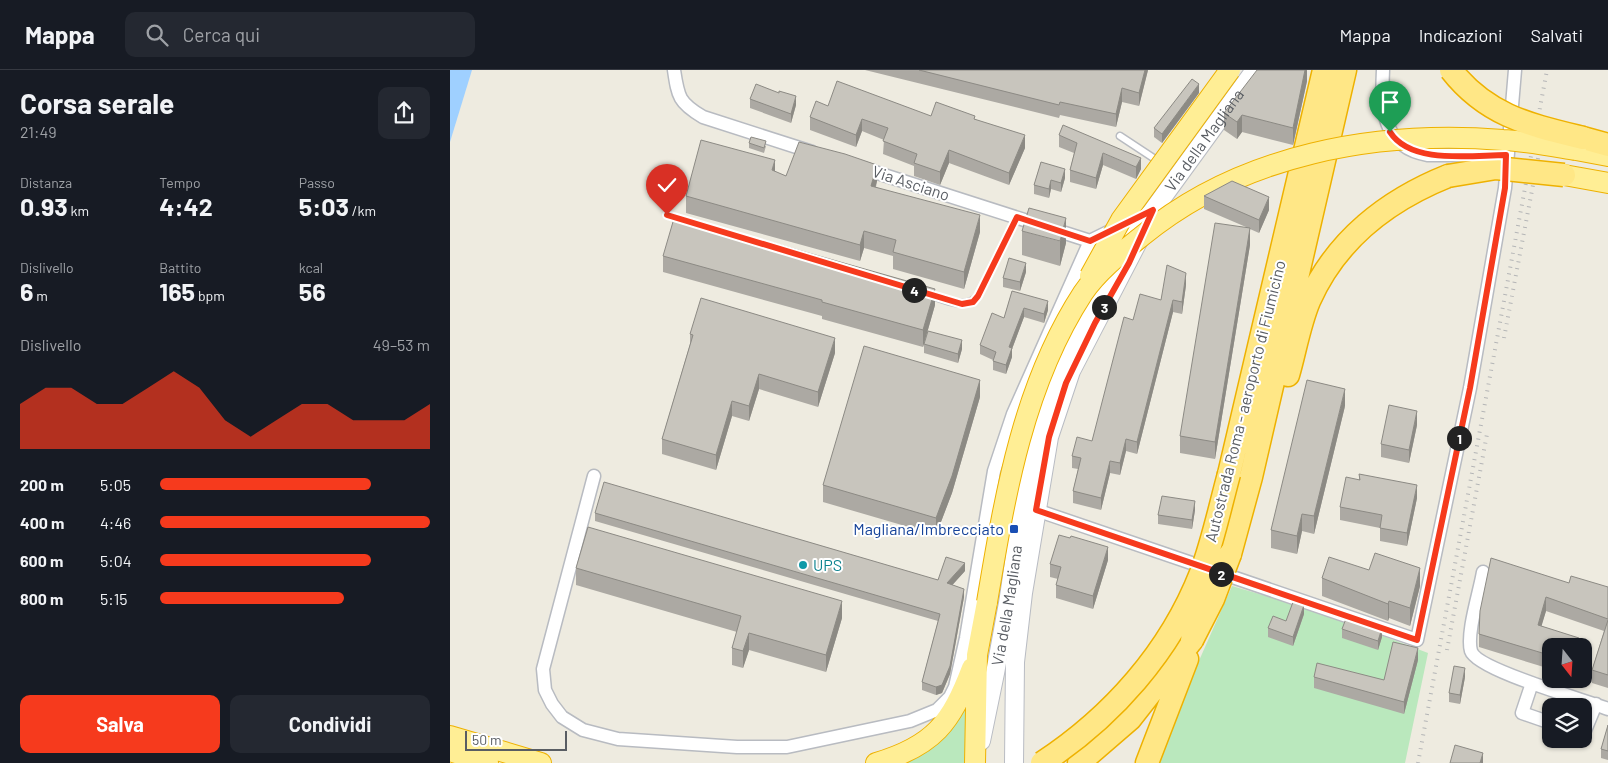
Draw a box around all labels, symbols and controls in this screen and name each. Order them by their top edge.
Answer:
search box [125,12,475,57]
text: Mappa [25,20,95,49]
icon: search [143,21,171,49]
text: Cerca qui [183,23,260,46]
text: Mappa [1340,24,1391,46]
text: Indicazioni [1419,24,1503,46]
text: Salvati [1531,24,1583,46]
pin [1369,81,1411,132]
street label: Via della Magliana [1160,85,1247,195]
text: Corsa serale [20,86,174,120]
button: share [378,87,430,139]
icon: arrive [1376,88,1404,116]
text: 21:49 [20,122,57,141]
street label: Via Asciano [870,161,952,204]
pin [646,164,688,215]
icon: check [653,171,681,199]
text: Distanza [20,174,72,191]
text: Tempo [159,174,201,191]
text: Passo [299,174,335,191]
text: 0.93 [20,191,68,221]
text: 4:42 [159,191,213,221]
text: 5:03 [299,191,349,221]
text: km [68,202,89,219]
text: /km [349,202,376,219]
street label: Autostrada Roma - aeroporto di Fiumicino [1200,258,1289,544]
text: Dislivello [20,259,74,276]
text: Battito [159,259,201,276]
text: kcal [299,259,323,276]
text: 6 [20,276,33,306]
text: 165 [159,276,195,306]
text: 56 [299,276,326,306]
pin: 4 [902,278,926,302]
text: 4 [910,282,919,299]
text: m [33,287,48,304]
text: bpm [195,287,225,304]
pin: 3 [1092,294,1116,320]
text: 3 [1101,299,1108,316]
text: Dislivello [20,335,81,354]
text: 49–53 m [373,335,430,354]
pin: 1 [1446,426,1472,450]
text: 1 [1457,430,1462,447]
text: 200 m [20,475,64,494]
text: 5:05 [100,475,131,494]
text: 400 m [20,513,64,532]
text: 4:46 [100,513,131,532]
place label: Magliana/Imbrecciato [853,519,1004,538]
marker: Magliana/Imbrecciato [1008,523,1020,535]
street label: Via della Magliana [987,544,1025,667]
text: 600 m [20,551,63,570]
text: 5:04 [100,551,132,570]
place label: UPS [813,555,842,574]
marker: UPS [797,559,809,571]
pin: 2 [1208,562,1234,586]
text: 2 [1218,566,1225,583]
text: 800 m [20,589,63,608]
text: 5:15 [100,589,127,608]
north arrow [1542,638,1592,688]
map controls [1542,638,1592,748]
button: Salva [20,695,220,753]
button: Condividi [230,695,430,753]
button: layers [1542,698,1592,748]
scale bar [465,728,568,751]
text: 50 m [472,731,501,748]

